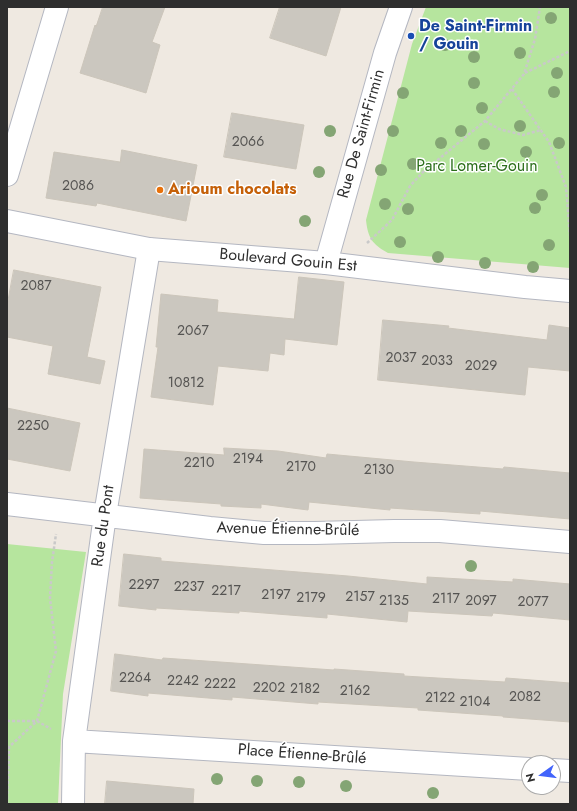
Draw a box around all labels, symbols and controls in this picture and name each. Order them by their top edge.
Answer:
place label: De Saint-Firmin / Gouin [419,17,532,55]
marker: De Saint-Firmin / Gouin [406,31,416,41]
street label: Rue De Saint-Firmin [334,67,390,201]
house number: 2066 [232,135,264,151]
park label: Parc Lomer-Gouin [416,157,538,177]
house number: 2086 [62,179,94,195]
place label: Arioum chocolats [168,180,296,200]
marker: Arioum chocolats [155,185,165,195]
street label: Boulevard Gouin Est [218,245,358,277]
house number: 2087 [20,279,52,295]
house number: 2067 [177,324,209,340]
house number: 2037 [385,351,417,367]
house number: 2033 [421,354,453,370]
house number: 2029 [465,359,497,375]
house number: 10812 [168,376,204,392]
house number: 2250 [17,419,49,435]
house number: 2194 [233,452,263,468]
house number: 2210 [184,456,214,472]
house number: 2170 [286,460,316,476]
house number: 2130 [364,463,394,479]
street label: Rue du Pont [89,484,119,568]
street label: Avenue Étienne-Brûlé [216,519,360,541]
house number: 2297 [129,578,159,594]
house number: 2237 [174,580,204,596]
house number: 2217 [211,584,241,600]
house number: 2197 [261,588,291,604]
house number: 2157 [345,590,375,606]
house number: 2179 [296,591,326,607]
house number: 2117 [432,592,460,608]
house number: 2135 [379,594,409,610]
house number: 2097 [465,594,497,610]
house number: 2077 [517,595,549,611]
house number: 2264 [119,671,151,687]
house number: 2242 [167,674,199,690]
house number: 2222 [204,677,236,693]
house number: 2202 [253,681,285,697]
house number: 2182 [290,682,320,698]
house number: 2162 [340,684,370,700]
house number: 2082 [509,690,541,706]
house number: 2122 [425,691,455,707]
house number: 2104 [460,695,490,711]
street label: Place Étienne-Brûlé [237,741,367,769]
north arrow [521,755,561,795]
text: N [522,771,539,784]

